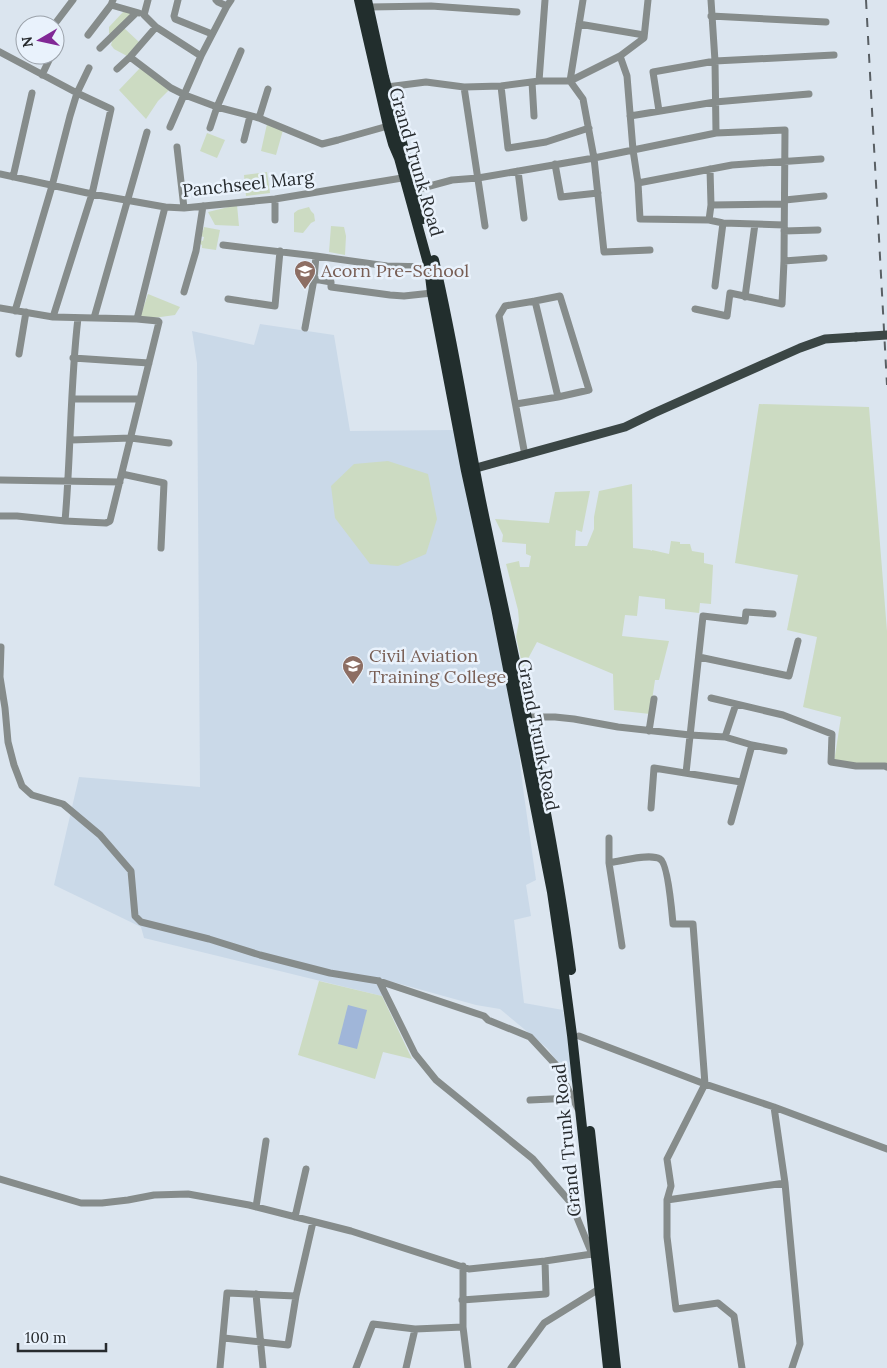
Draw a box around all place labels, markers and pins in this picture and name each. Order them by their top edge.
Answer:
school or university icon: Acorn Pre-School [293,259,317,290]
place label: Acorn Pre-School [320,259,469,282]
place label: Civil Aviation Training College [369,644,506,688]
school or university icon: Civil Aviation Training College [341,654,365,685]

